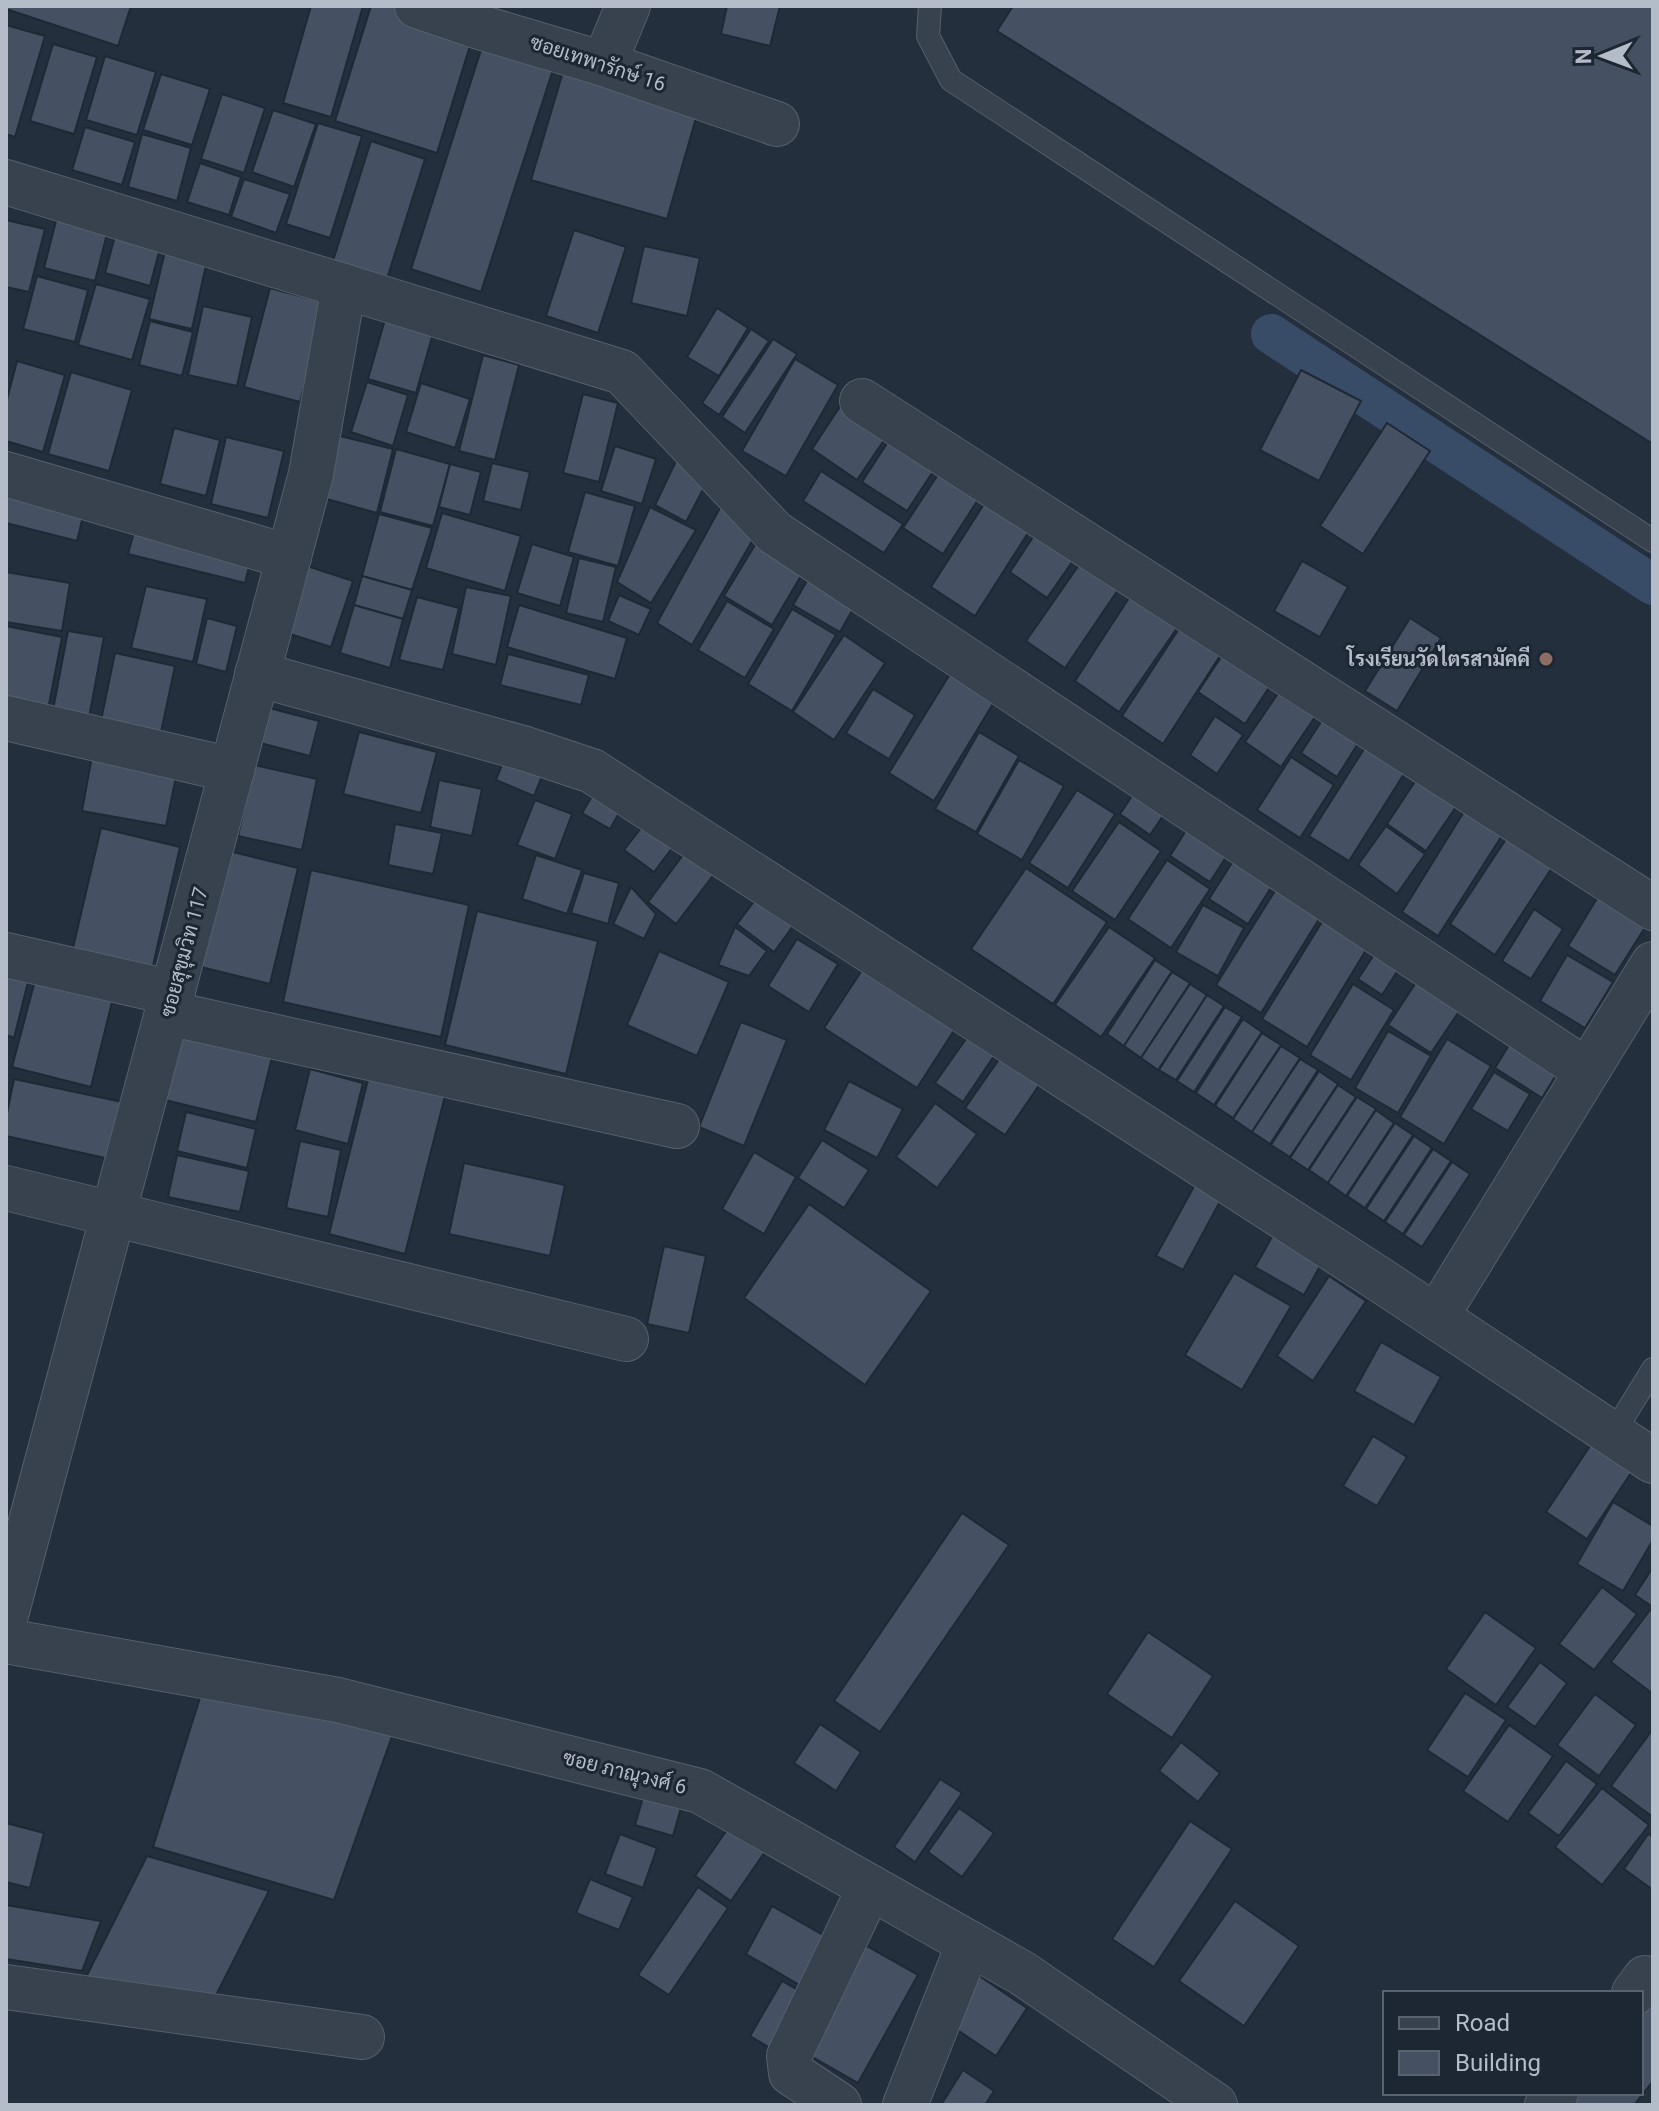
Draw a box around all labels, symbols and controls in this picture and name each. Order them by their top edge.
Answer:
north arrow [1563,16,1643,96]
street label: ซอยเทพารักษ์ 16 [527,28,669,96]
text: N [1571,48,1596,64]
place label: โรงเรียนวัดไตรสามัคคี [1346,645,1530,671]
marker: โรงเรียนวัดไตรสามัคคี [1537,650,1555,668]
street label: ซอยสุขุมวิท 117 [155,885,215,1020]
street label: ซอย ภาณุวงศ์ 6 [560,1743,690,1801]
legend [1383,1991,1643,2095]
text: Road [1455,2009,1510,2037]
text: Building [1455,2049,1541,2077]

